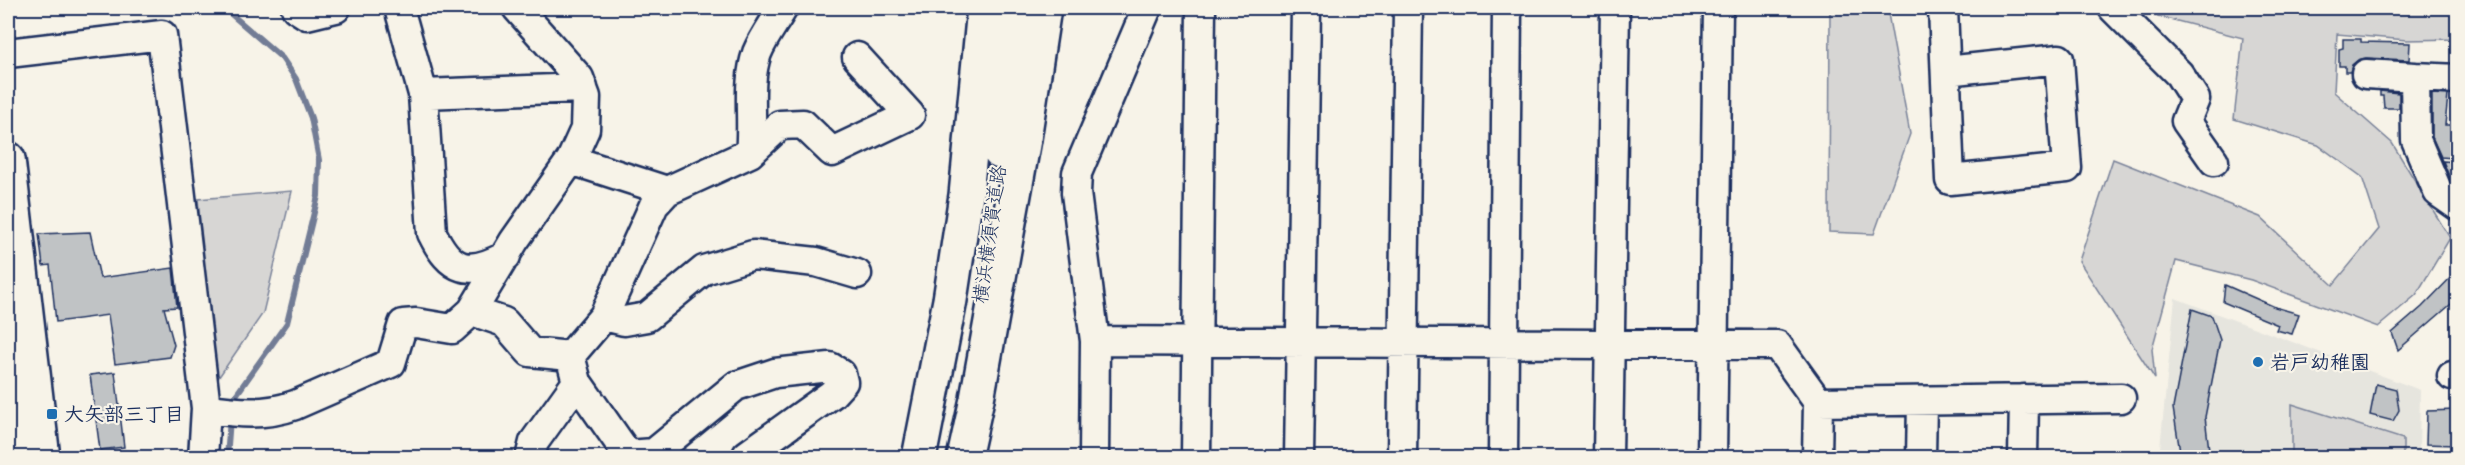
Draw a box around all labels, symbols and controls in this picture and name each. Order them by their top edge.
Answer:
street label: 横浜横須賀道路 [968,163,1012,305]
place label: 岩戸幼稚園 [2270,351,2370,375]
marker: 岩戸幼稚園 [2251,355,2265,369]
place label: 大矢部三丁目 [64,403,184,427]
marker: 大矢部三丁目 [45,407,59,421]

